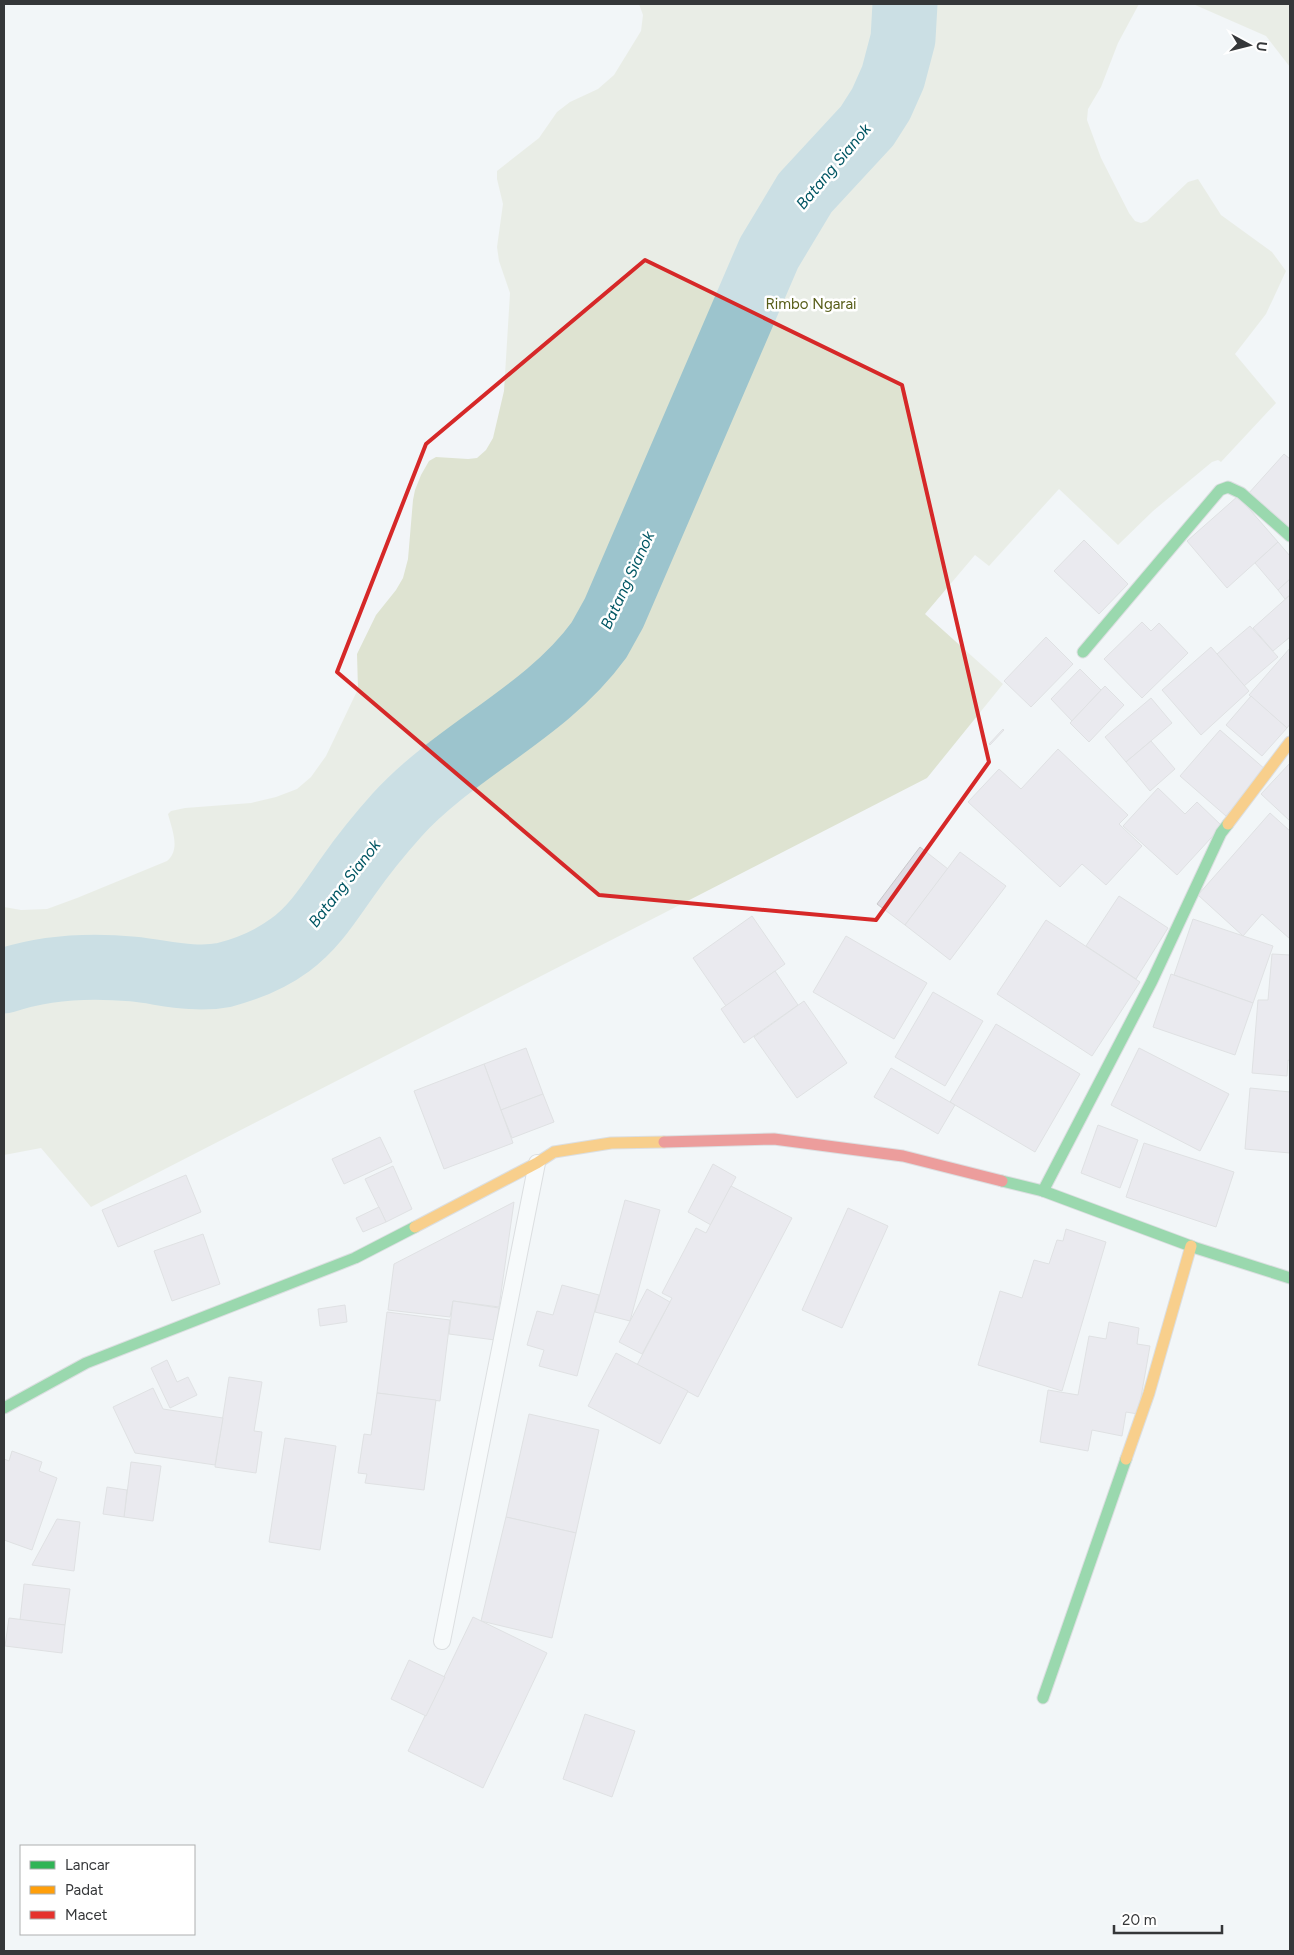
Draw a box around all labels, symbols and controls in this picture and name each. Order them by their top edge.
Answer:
north arrow [1224,20,1274,70]
text: U [1252,41,1270,52]
water label: Batang Sianok [792,119,875,213]
park label: Rimbo Ngarai [765,295,857,313]
water label: Batang Sianok [596,527,659,632]
water label: Batang Sianok [304,835,385,931]
legend [20,1845,195,1935]
text: Lancar [65,1856,110,1874]
text: Padat [65,1881,104,1899]
scale bar [1114,1902,1222,1934]
text: Macet [65,1906,108,1924]
text: 20 m [1122,1911,1156,1929]

